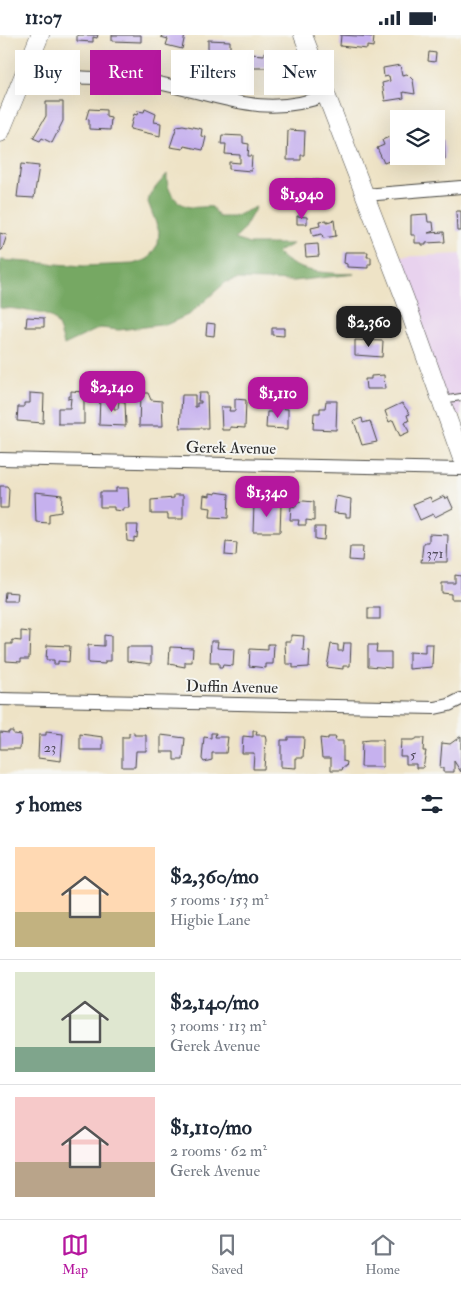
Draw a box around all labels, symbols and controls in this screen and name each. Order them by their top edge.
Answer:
text: 11:07 [25,6,62,30]
chip: Buy [15,50,80,95]
chip: Rent [90,50,161,95]
chip: Filters [171,50,254,95]
chip: New [264,50,334,95]
map controls [390,110,445,165]
button: layers [390,110,445,165]
pin: $1,940 [261,177,343,220]
text: $1,940 [280,184,324,204]
pin: $2,360 [328,305,410,348]
text: $2,360 [347,312,391,332]
pin: $2,140 [71,371,153,413]
text: $2,140 [90,377,134,397]
pin: $1,110 [237,377,319,419]
text: $1,110 [259,383,297,403]
street label: Gerek Avenue [186,437,277,459]
pin: $1,340 [226,475,308,518]
text: $1,340 [246,482,288,502]
house number: 371 [427,545,443,562]
street label: Duffin Avenue [186,676,279,698]
house number: 23 [44,739,56,756]
house number: 5 [410,746,417,763]
icon: filters [418,790,446,818]
text: 5 homes [15,791,82,818]
text: $2,360/mo [170,863,259,890]
icon: home [55,867,115,927]
text: 5 rooms · 153 m² [170,890,269,910]
text: Higbie Lane [170,910,250,930]
text: $2,140/mo [170,989,259,1016]
icon: home [55,992,115,1052]
text: 3 rooms · 113 m² [170,1016,266,1036]
text: Gerek Avenue [170,1036,260,1056]
text: $1,110/mo [170,1114,252,1141]
icon: home [55,1117,115,1177]
text: 2 rooms · 62 m² [170,1141,267,1161]
text: Gerek Avenue [170,1161,260,1181]
tab: Map [61,1231,89,1278]
tab: Saved [211,1231,243,1278]
tab: Home [365,1231,400,1278]

